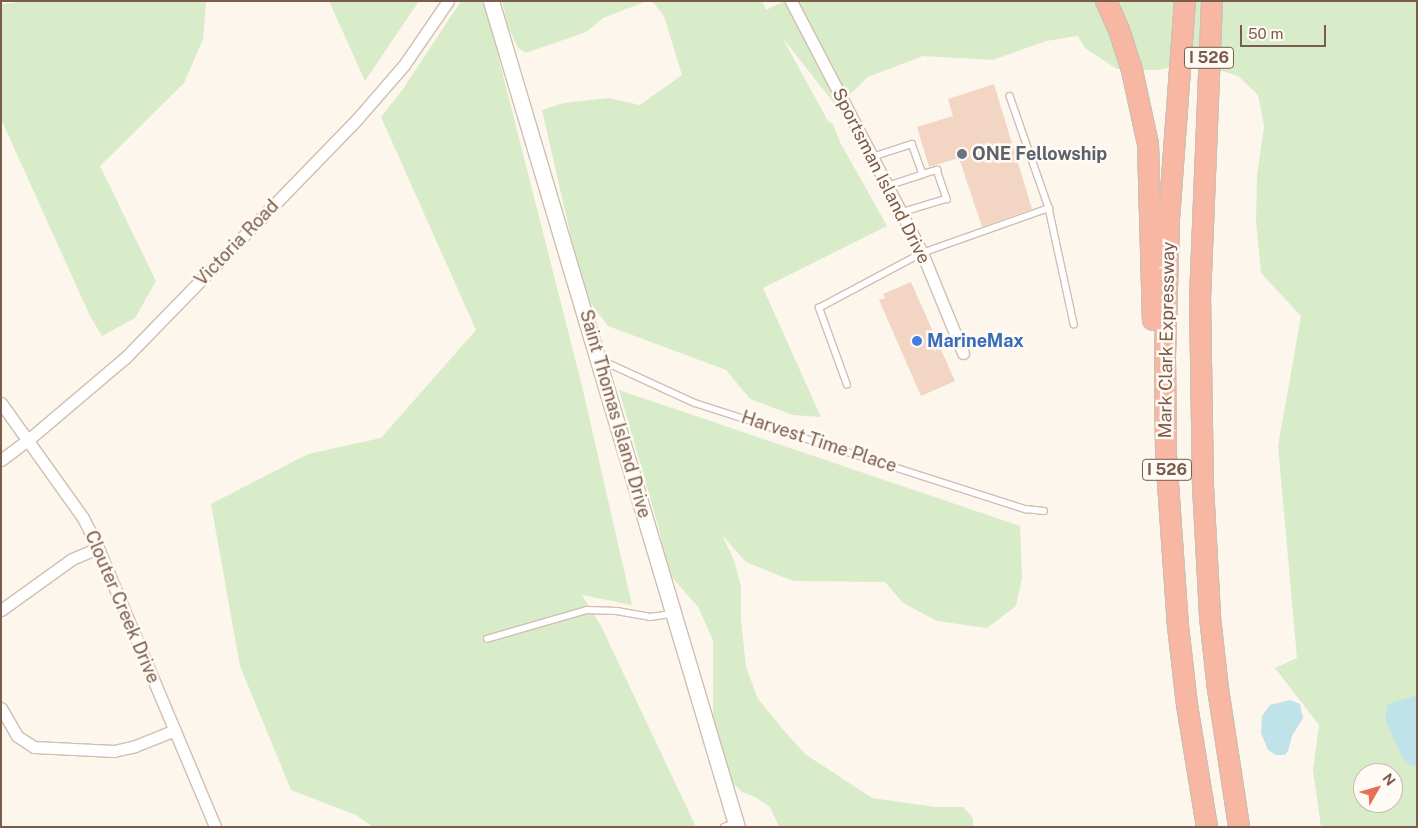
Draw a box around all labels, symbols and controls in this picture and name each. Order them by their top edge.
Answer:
scale bar [1243,15,1329,47]
text: 50 m [1248,25,1283,42]
road number: I 526 [1183,44,1235,72]
street label: Sportsman Island Drive [827,85,935,267]
place label: ONE Fellowship [972,143,1107,165]
marker: ONE Fellowship [956,148,968,160]
street label: Victoria Road [191,195,283,291]
street label: Mark Clark Expressway [1154,241,1180,439]
street label: Saint Thomas Island Drive [575,307,655,521]
place label: MarineMax [927,330,1024,352]
marker: MarineMax [911,335,923,347]
street label: Harvest Time Place [738,407,900,477]
road number: I 526 [1141,456,1193,484]
street label: Clouter Creek Drive [80,527,164,687]
north arrow [1353,763,1403,813]
text: N [1379,770,1399,789]

